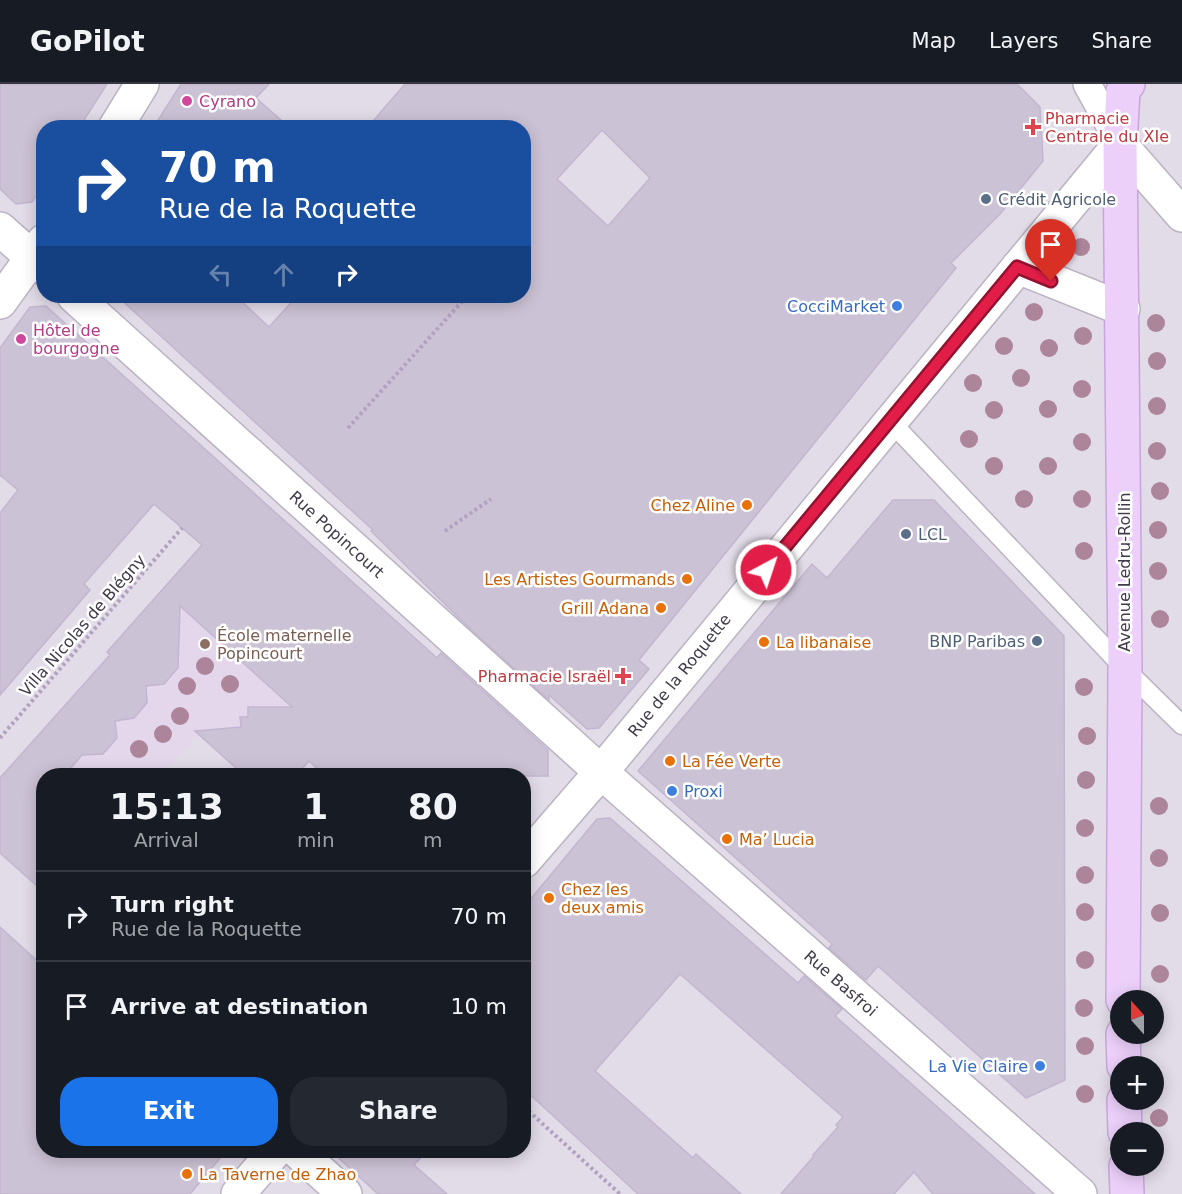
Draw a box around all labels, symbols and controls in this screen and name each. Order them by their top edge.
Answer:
text: GoPilot [30,25,145,58]
text: Map [912,29,956,53]
text: Layers [989,29,1058,53]
text: Share [1091,29,1152,53]
place label: Cyrano [199,92,256,111]
marker: Cyrano [180,94,194,108]
place label: Pharmacie Centrale du XIe [1045,109,1169,146]
marker: Pharmacie Centrale du XIe [1026,120,1040,134]
text: 70 m [159,143,276,192]
icon: right [60,144,138,222]
place label: Crédit Agricole [998,190,1116,209]
marker: Crédit Agricole [979,192,993,206]
text: Rue de la Roquette [159,193,417,224]
pin [1025,219,1076,281]
icon: arrive [1034,228,1067,261]
icon: left [204,258,237,291]
icon: ahead [267,258,300,291]
icon: right [330,258,363,291]
place label: CocciMarket [787,297,885,316]
marker: CocciMarket [890,299,904,313]
place label: Hôtel de bourgogne [33,321,119,358]
marker: Hôtel de bourgogne [14,332,28,346]
street label: Rue Popincourt [285,487,388,582]
street label: Avenue Ledru-Rollin [1115,492,1134,652]
place label: Chez Aline [651,496,735,515]
marker: Chez Aline [740,498,754,512]
place label: LCL [918,525,947,544]
marker: LCL [899,527,913,541]
position arrow [734,538,798,602]
street label: Villa Nicolas de Blégny [16,551,149,700]
place label: Les Artistes Gourmands [484,570,675,589]
marker: Les Artistes Gourmands [680,572,694,586]
place label: Grill Adana [561,599,649,618]
marker: Grill Adana [654,601,668,615]
street label: Rue de la Roquette [624,610,735,741]
place label: École maternelle Popincourt [217,626,352,663]
place label: BNP Paribas [929,632,1025,651]
place label: La libanaise [776,633,871,652]
marker: BNP Paribas [1030,634,1044,648]
marker: La libanaise [757,635,771,649]
marker: École maternelle Popincourt [198,637,212,651]
place label: Pharmacie Israël [478,667,611,686]
marker: Pharmacie Israël [616,669,630,683]
place label: La Fée Verte [682,752,781,771]
marker: La Fée Verte [663,754,677,768]
place label: Proxi [684,782,723,801]
marker: Proxi [665,784,679,798]
text: 15:13 [109,786,224,827]
text: 1 [303,786,328,827]
text: 80 [408,786,458,827]
text: Arrival [134,828,199,852]
text: min [297,828,335,852]
text: m [423,828,443,852]
place label: Ma’ Lucia [739,830,815,849]
marker: Ma’ Lucia [720,832,734,846]
place label: Chez les deux amis [561,880,644,917]
marker: Chez les deux amis [542,891,556,905]
text: Turn right [111,892,234,917]
icon: right [60,900,93,933]
text: 70 m [451,904,507,929]
text: Rue de la Roquette [111,917,302,941]
street label: Rue Basfroi [800,946,881,1020]
icon: arrive [60,990,93,1023]
north arrow [1110,990,1164,1044]
map controls [1110,990,1164,1176]
text: Arrive at destination [111,994,368,1019]
text: 10 m [451,994,507,1019]
button: + [1110,1056,1164,1110]
place label: La Vie Claire [928,1057,1028,1076]
marker: La Vie Claire [1033,1059,1047,1073]
button: Exit [60,1077,278,1146]
button: Share [290,1077,507,1146]
button: − [1110,1122,1164,1176]
place label: La Taverne de Zhao [199,1165,356,1184]
marker: La Taverne de Zhao [180,1167,194,1181]

